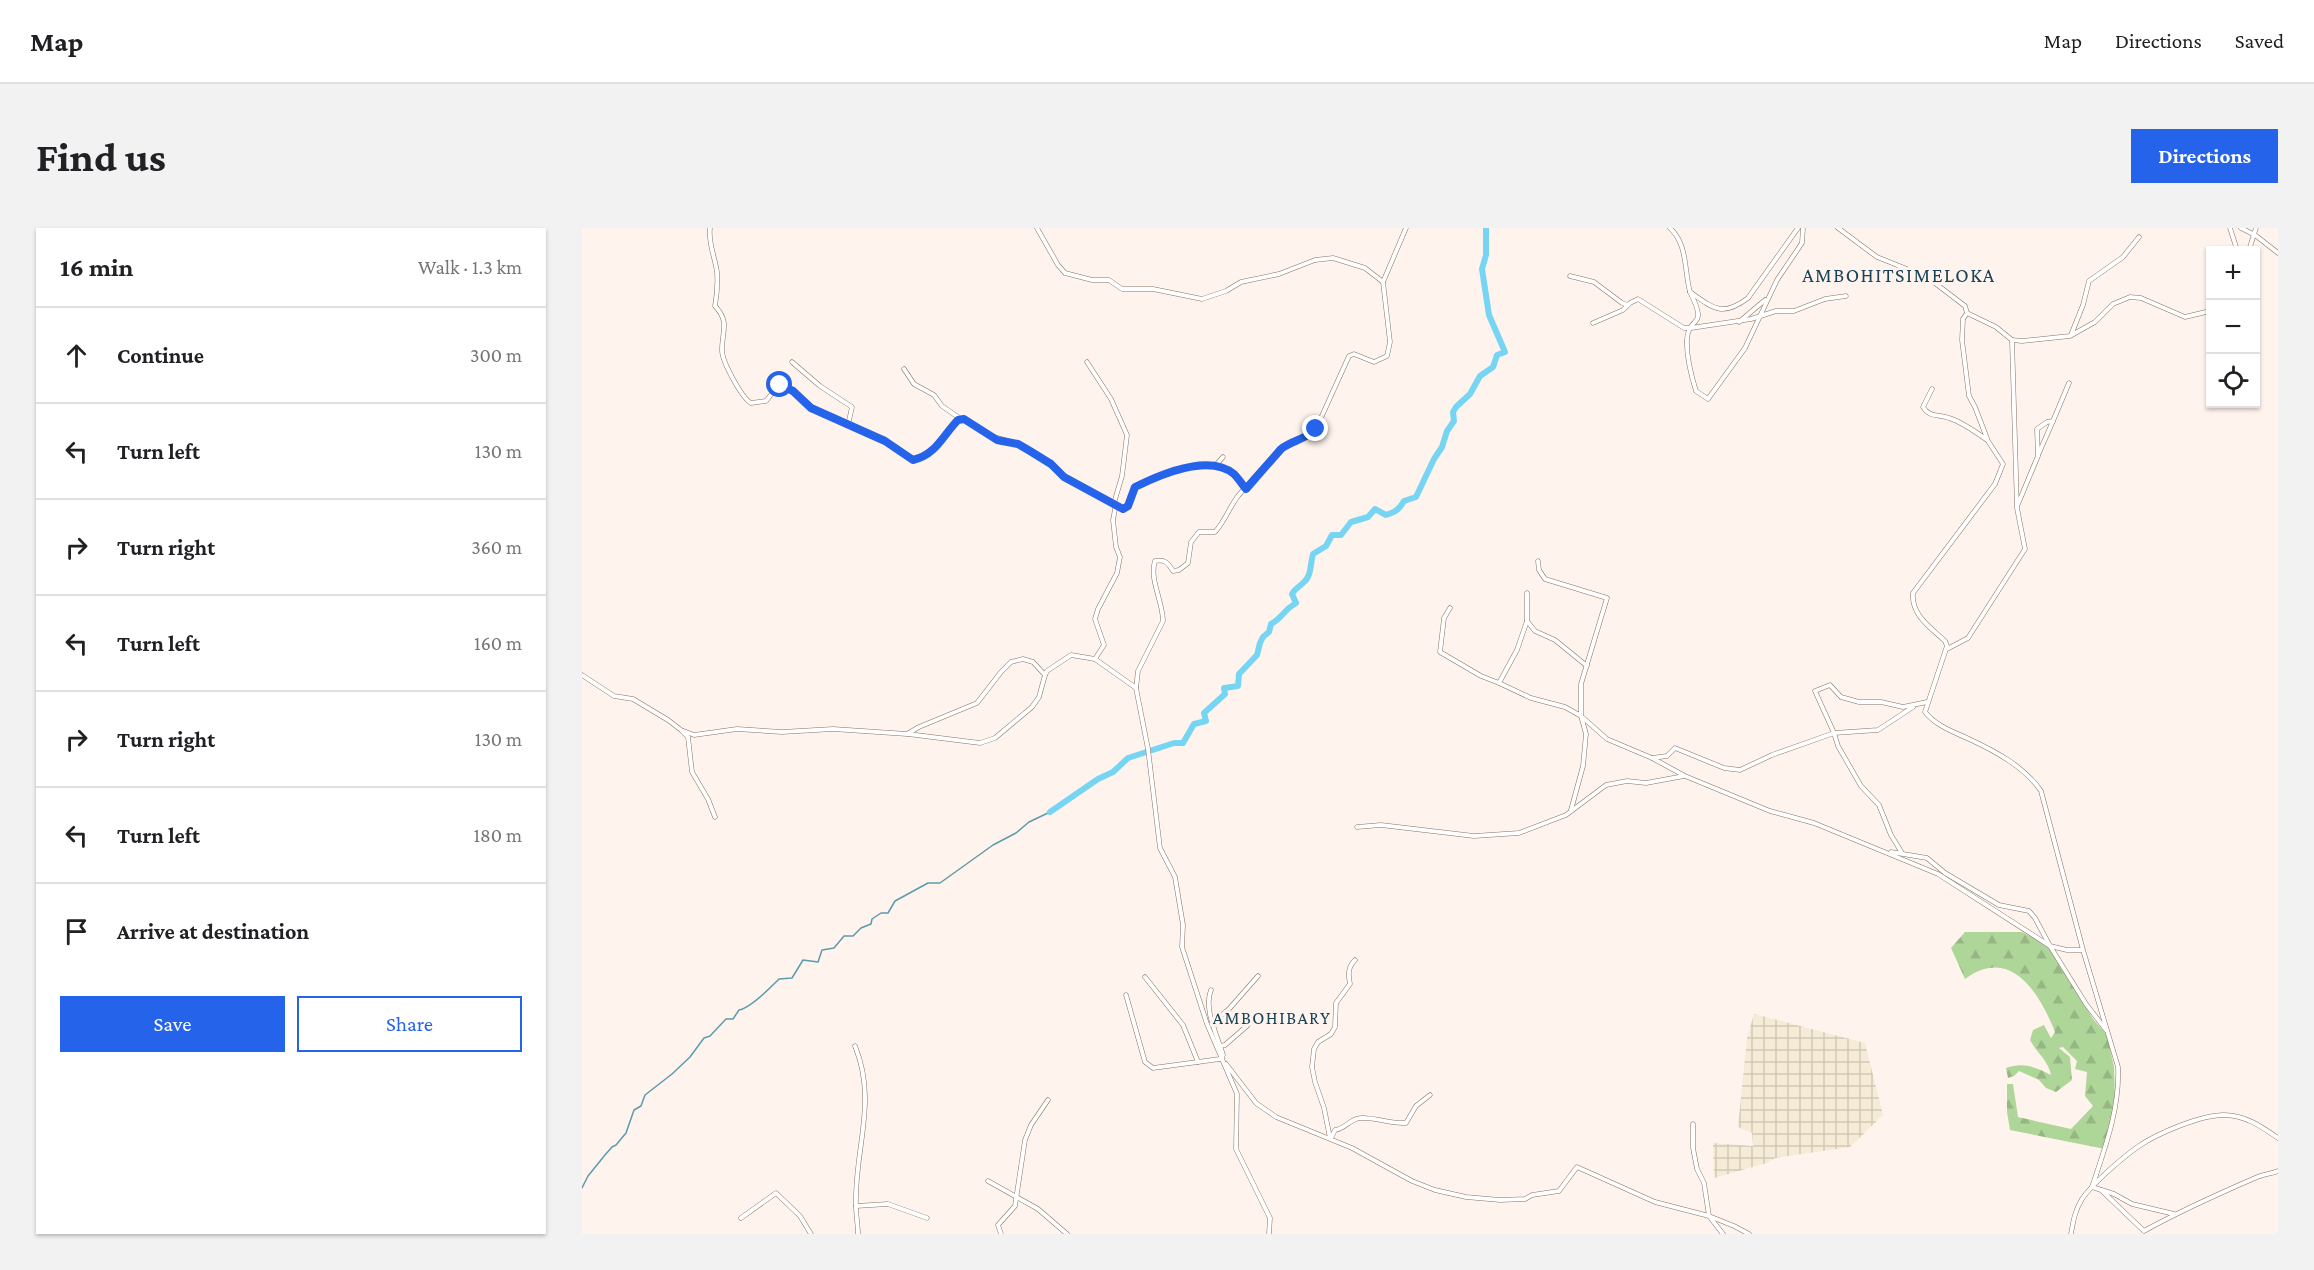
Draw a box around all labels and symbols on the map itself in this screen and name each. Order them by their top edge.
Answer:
district label: AMBOHITSIMELOKA [1802,264,1996,286]
route start [766,371,792,397]
route end [1302,415,1328,441]
district label: AMBOHIBARY [1213,1008,1331,1028]

